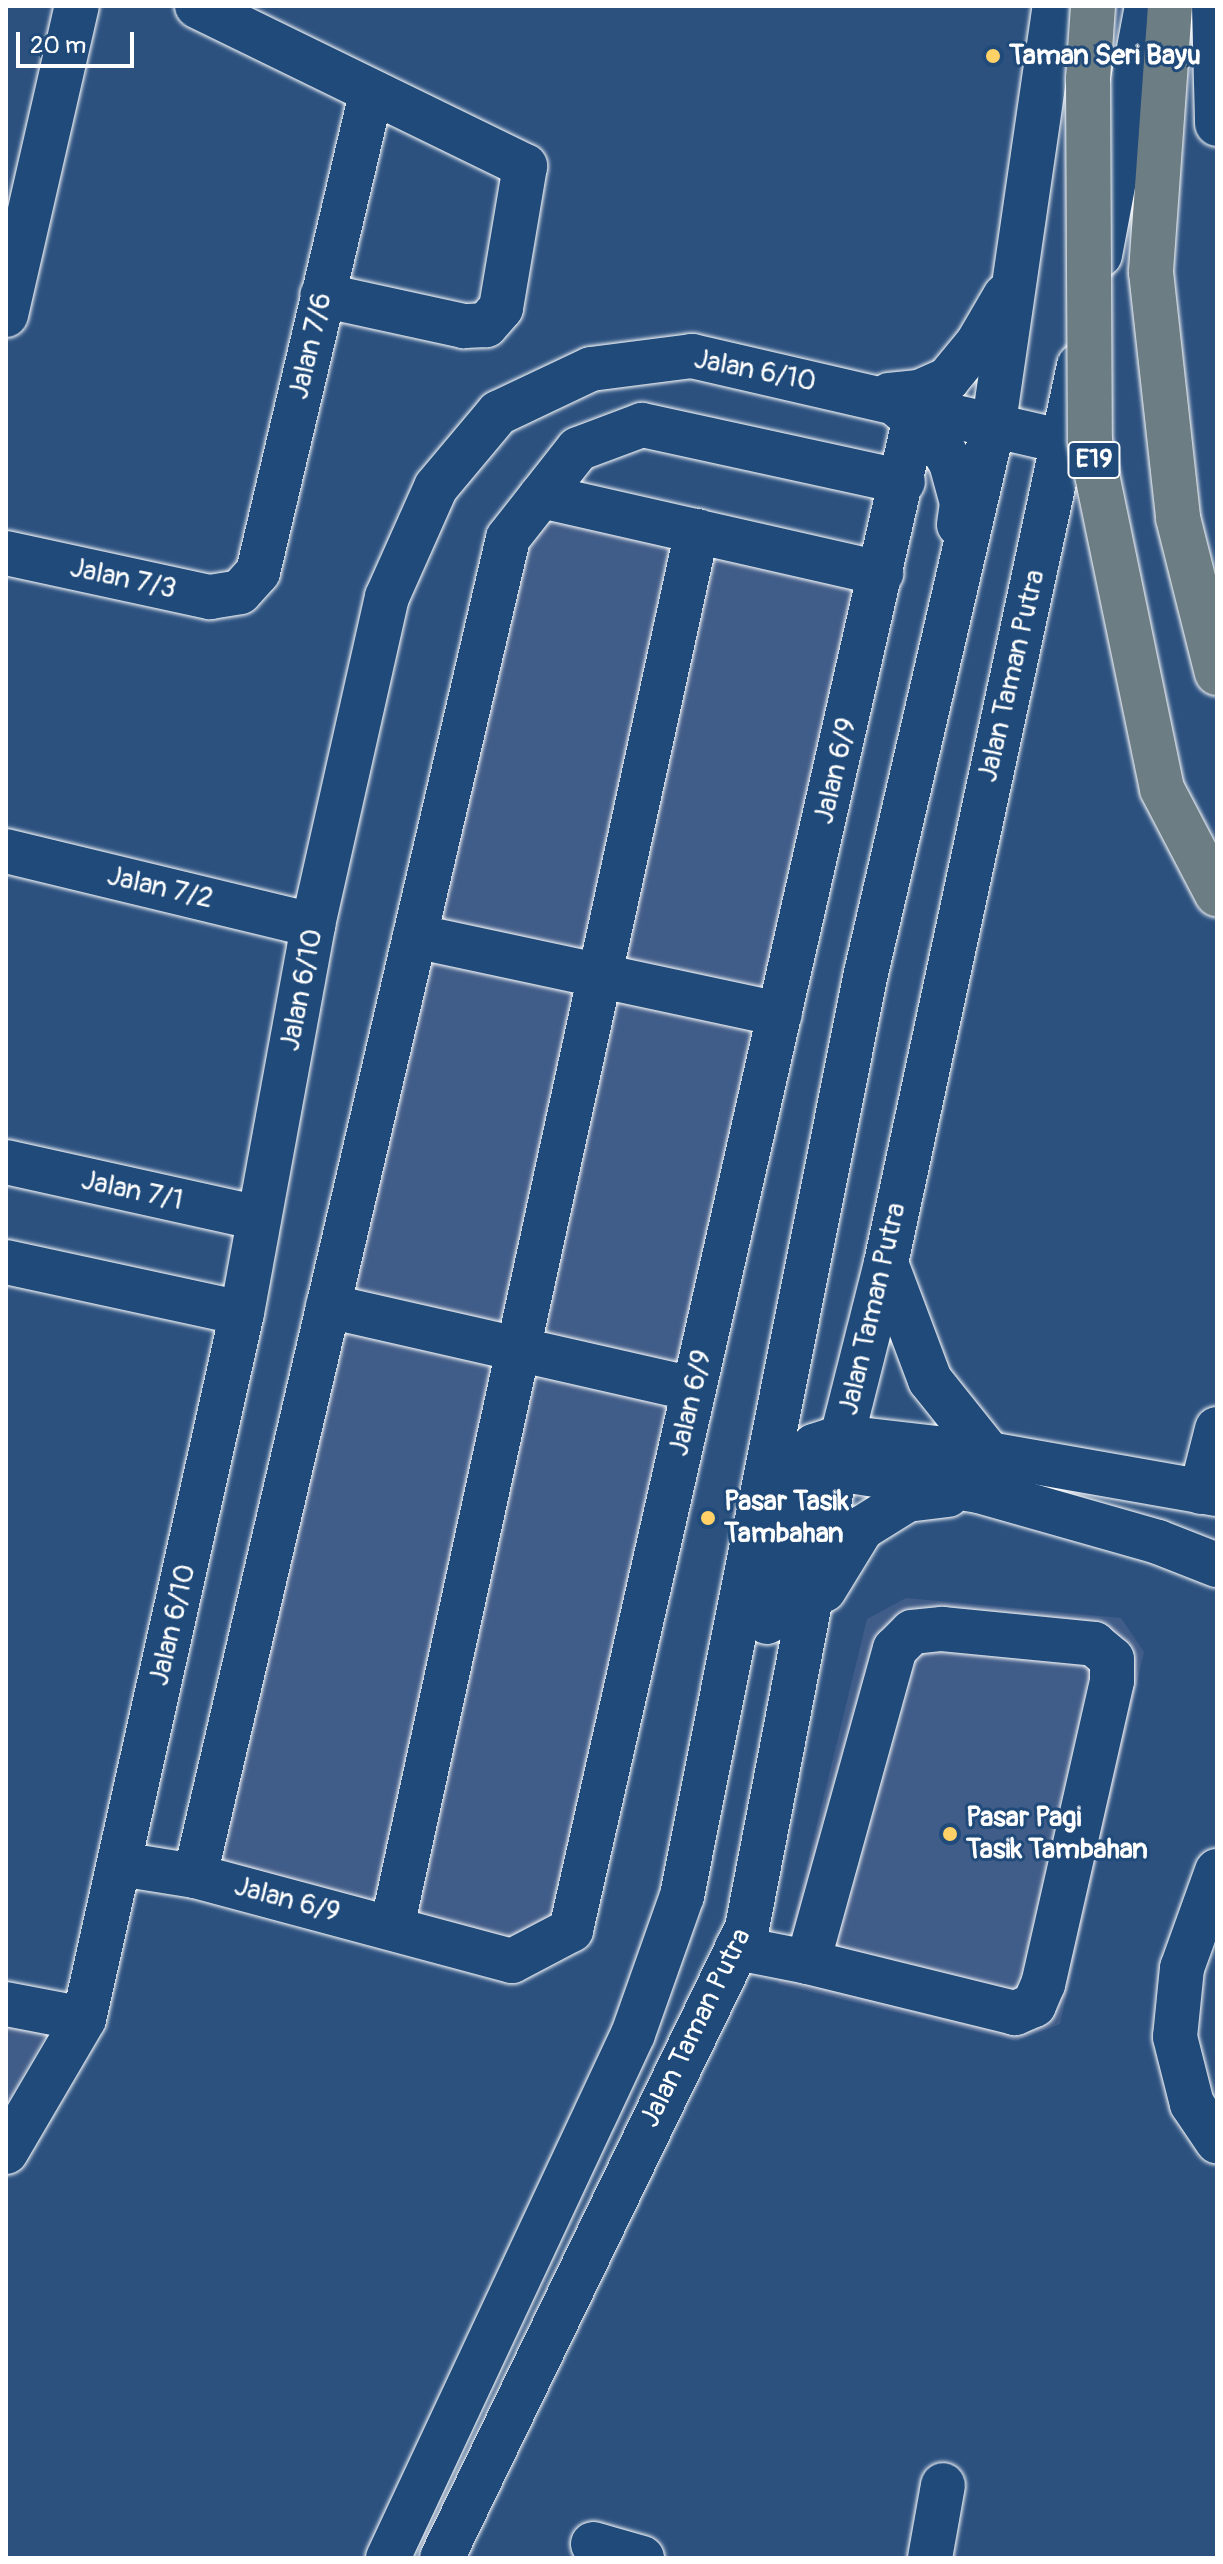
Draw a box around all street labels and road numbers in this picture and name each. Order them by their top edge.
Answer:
street label: Jalan 7/6 [282,289,340,403]
street label: Jalan 6/10 [691,343,819,399]
road number: E19 [1066,438,1122,482]
street label: Jalan 7/3 [67,551,179,607]
street label: Jalan Taman Putra [971,567,1053,785]
street label: Jalan 6/9 [807,715,865,827]
street label: Jalan 7/2 [104,860,216,916]
street label: Jalan 6/10 [274,926,330,1054]
street label: Jalan 7/1 [78,1164,186,1218]
street label: Jalan Taman Putra [832,1200,914,1418]
street label: Jalan 6/9 [662,1347,720,1459]
street label: Jalan 6/10 [143,1561,203,1689]
street label: Jalan 6/9 [231,1870,343,1930]
street label: Jalan Taman Putra [633,1923,759,2133]

